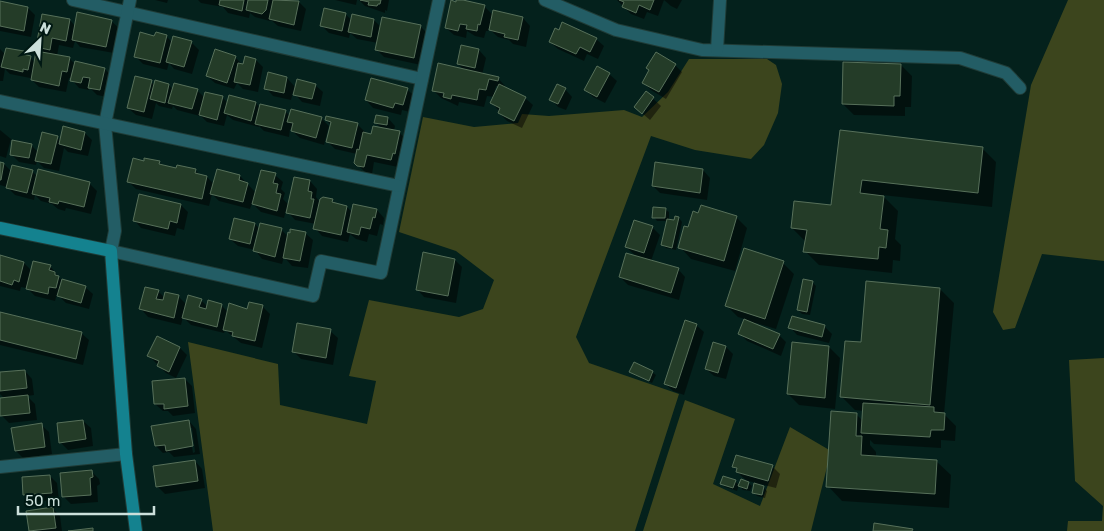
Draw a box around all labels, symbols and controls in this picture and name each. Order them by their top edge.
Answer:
north arrow [15,15,65,65]
text: N [37,19,53,39]
scale bar [18,484,154,516]
text: 50 m [25,492,60,510]

